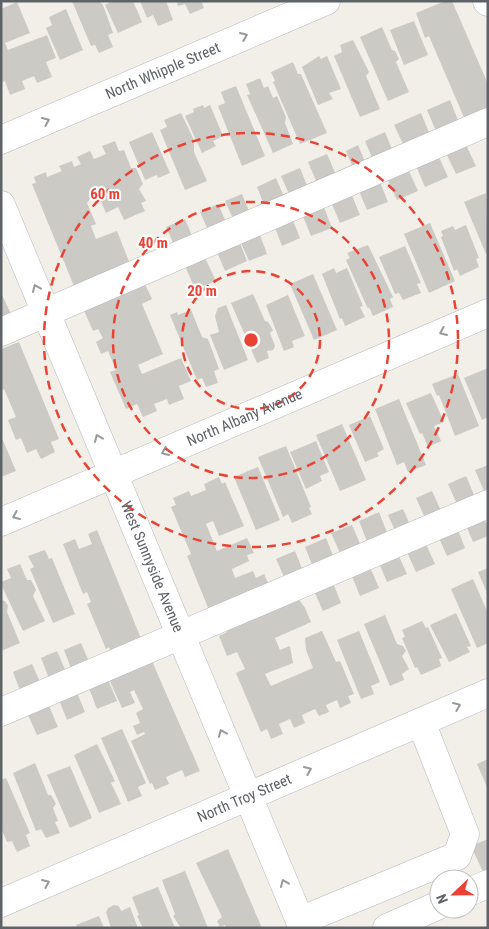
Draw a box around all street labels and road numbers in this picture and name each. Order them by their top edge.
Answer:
street label: North Whipple Street [103,38,223,103]
street label: North Albany Avenue [184,385,305,450]
street label: West Sunnyside Avenue [117,499,187,635]
street label: North Troy Street [195,770,294,826]

